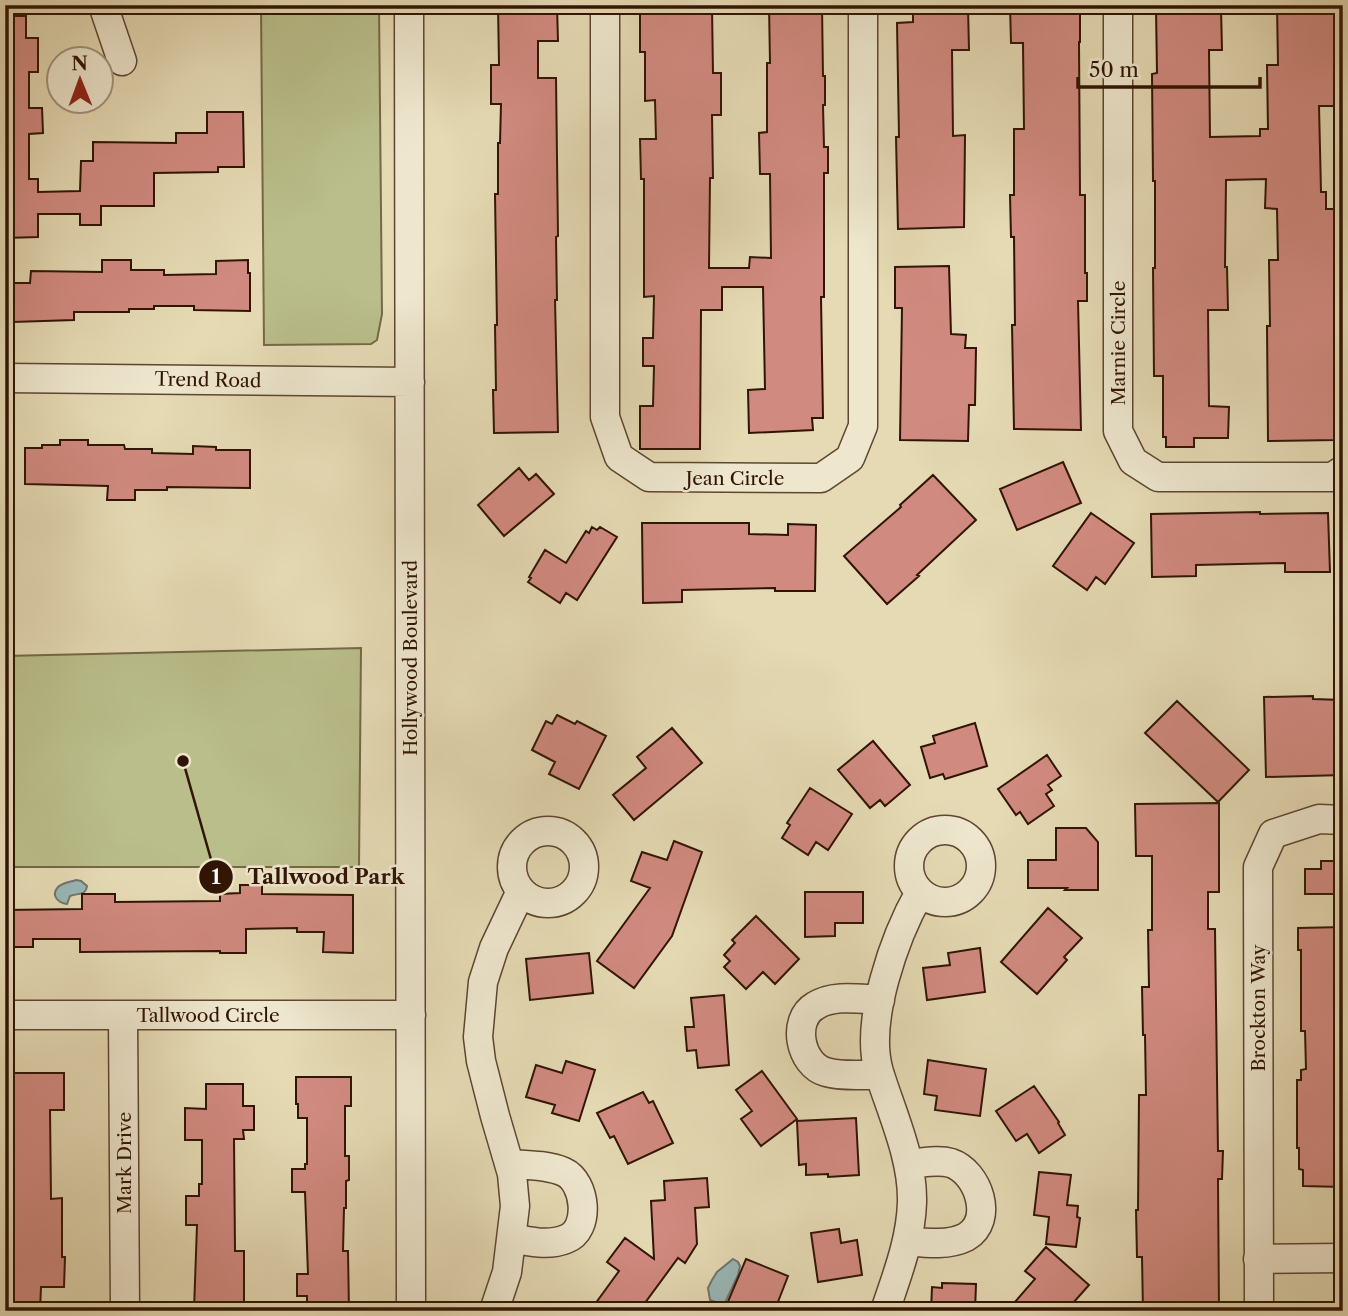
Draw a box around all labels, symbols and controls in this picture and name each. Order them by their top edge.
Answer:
north arrow [46,46,116,116]
scale bar [1078,46,1260,90]
text: N [71,52,88,75]
text: 50 m [1089,57,1139,82]
street label: Marnie Circle [1107,281,1130,405]
street label: Trend Road [154,368,262,392]
street label: Jean Circle [683,467,784,490]
street label: Hollywood Boulevard [399,560,422,756]
callout: Tallwood Park [199,856,419,898]
text: 1 [211,864,221,889]
text: Tallwood Park [247,864,406,889]
street label: Brockton Way [1247,944,1270,1072]
street label: Tallwood Circle [136,1004,280,1027]
street label: Mark Drive [113,1112,136,1214]

